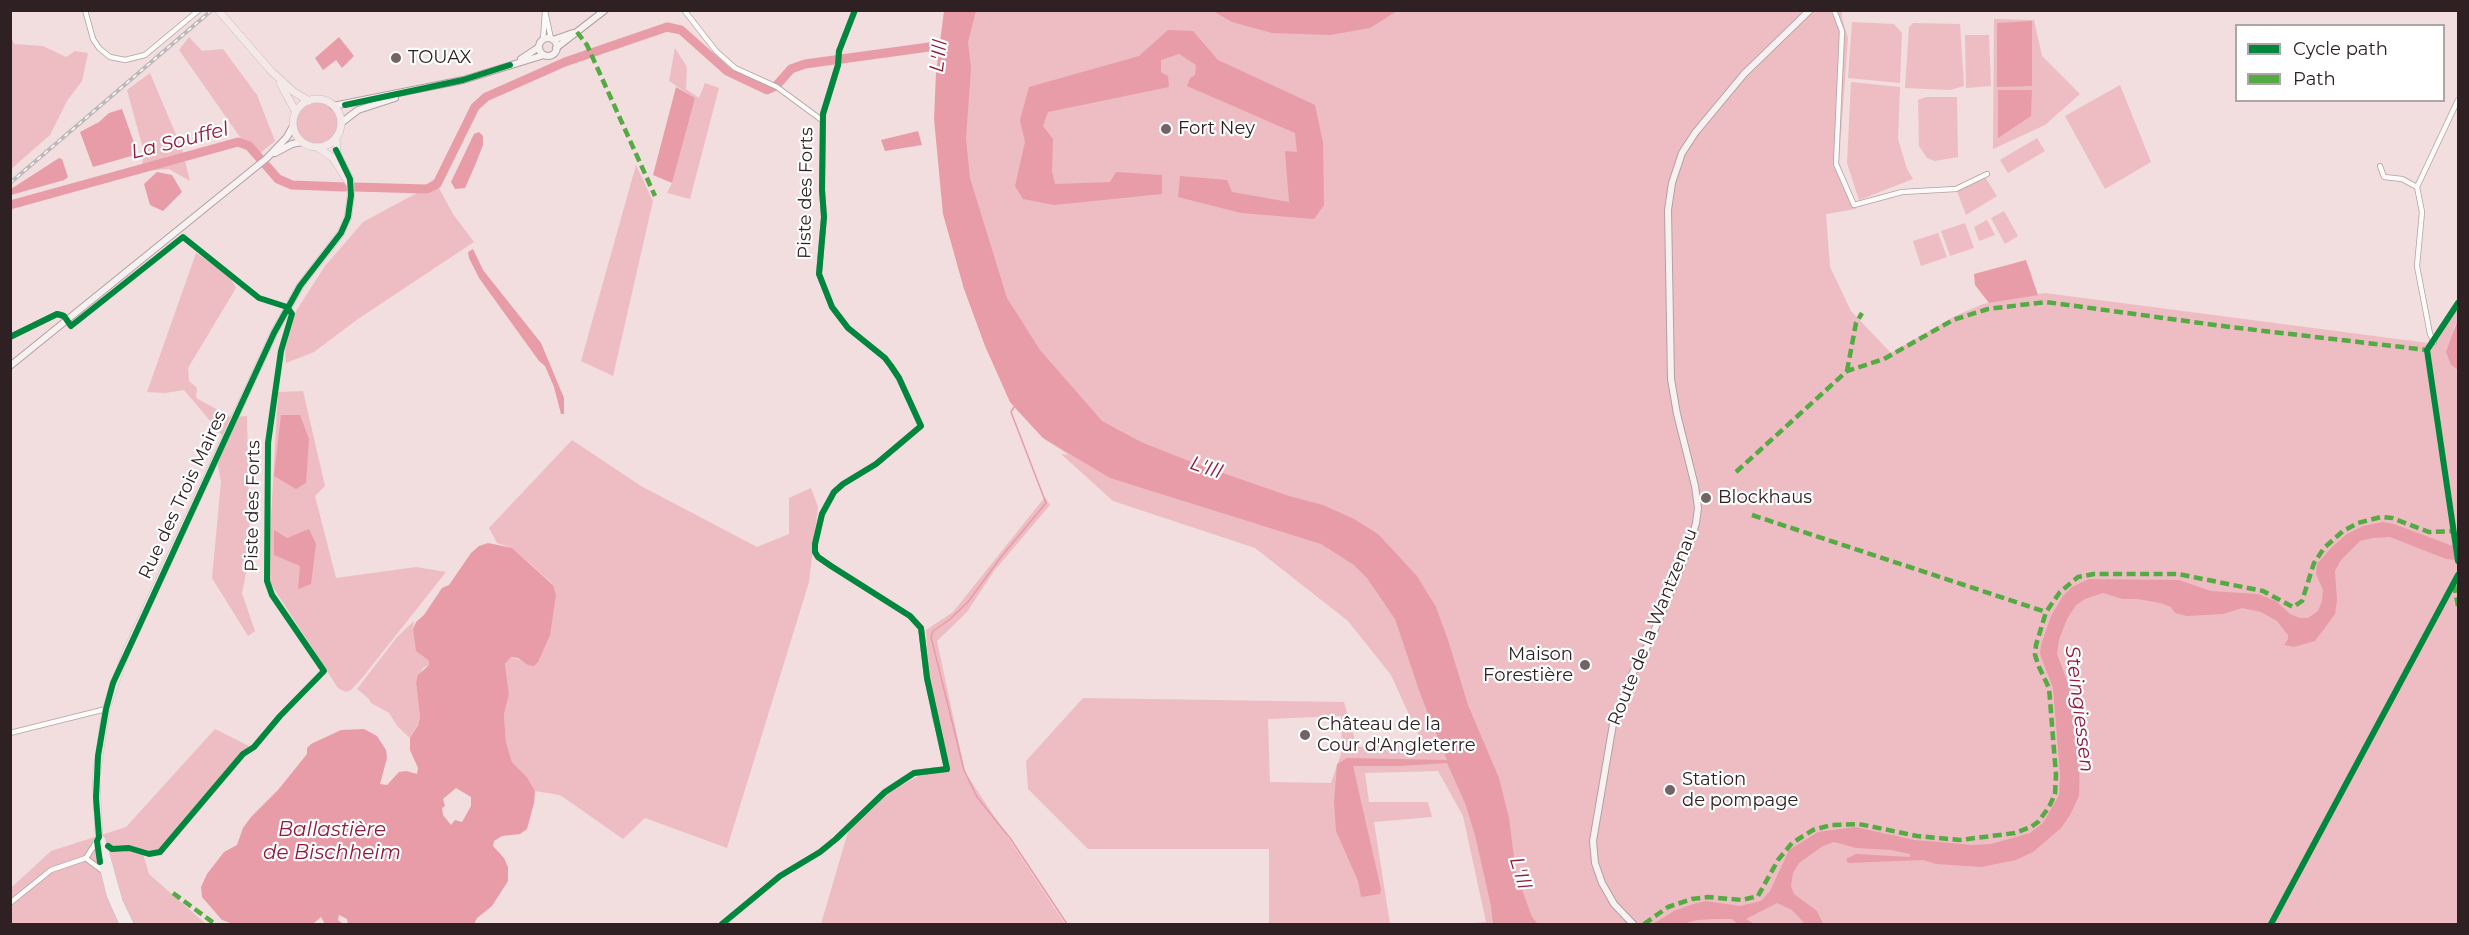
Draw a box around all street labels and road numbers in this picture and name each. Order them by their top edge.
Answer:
street label: Piste des Forts [794,127,818,259]
street label: Rue des Trois Maires [134,407,232,583]
street label: Piste des Forts [241,440,265,572]
street label: Route de la Wantzenau [1603,525,1703,729]

